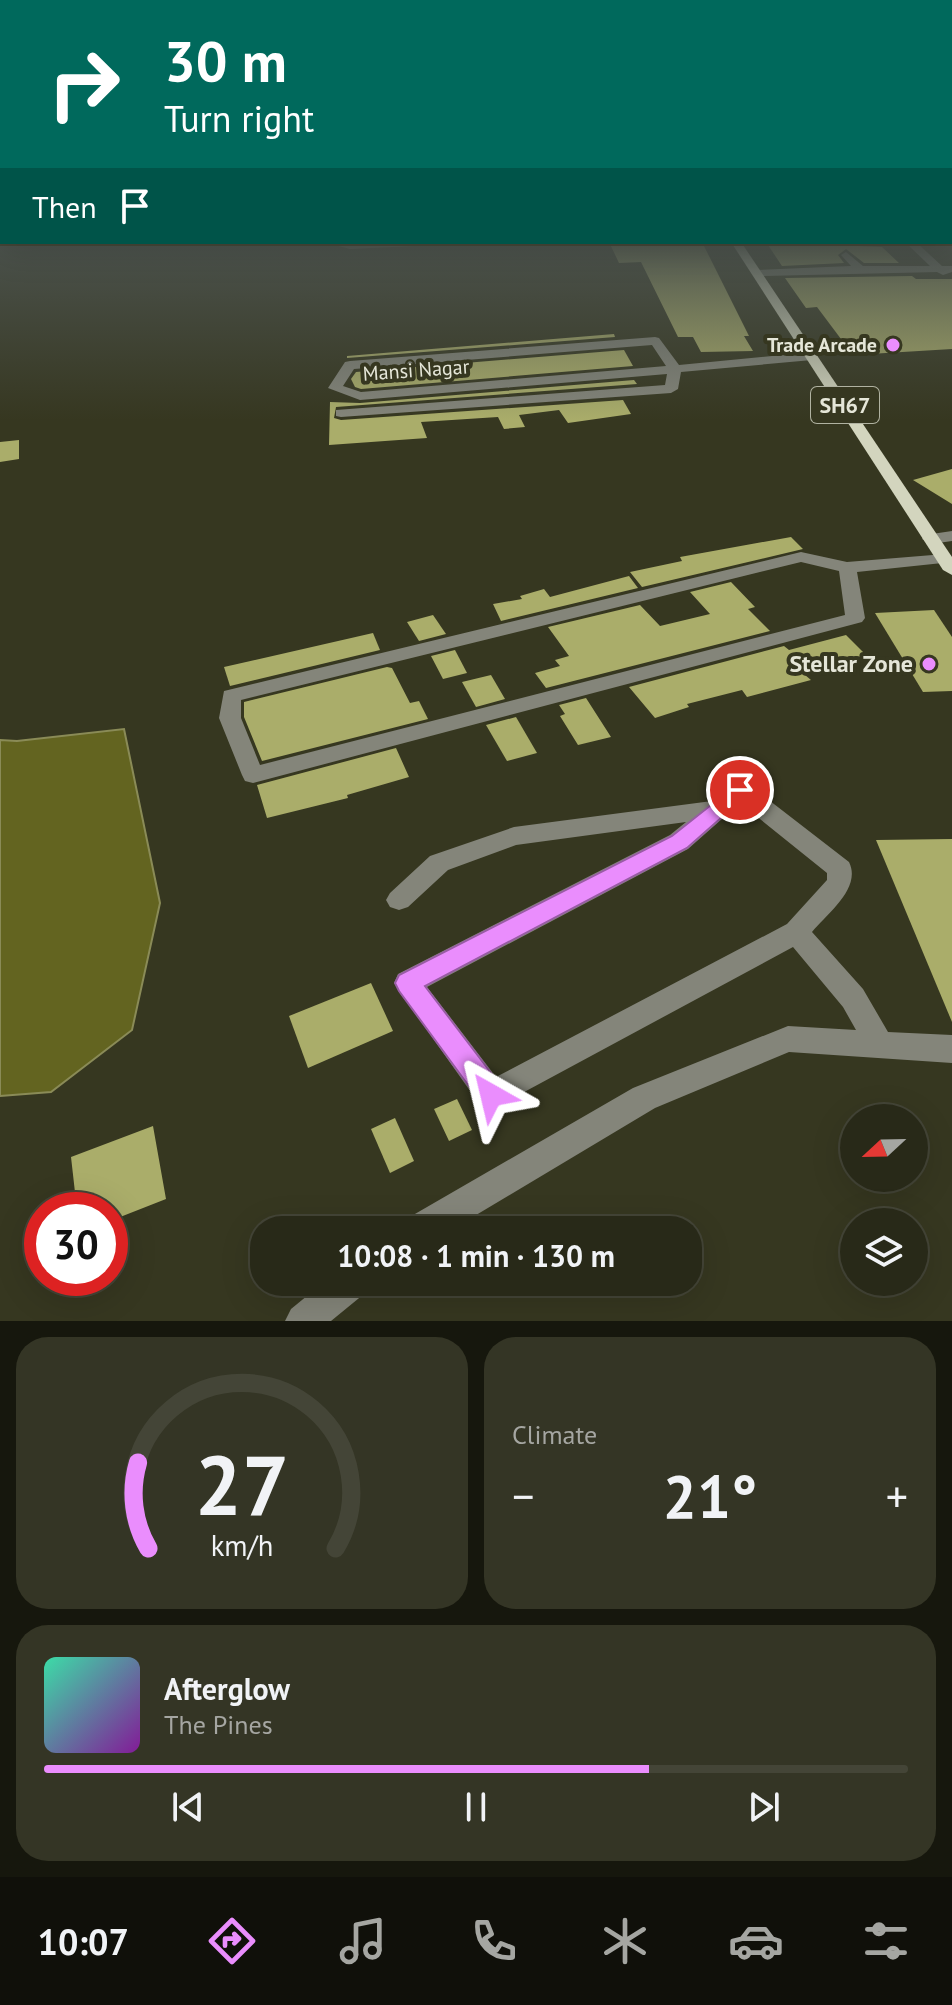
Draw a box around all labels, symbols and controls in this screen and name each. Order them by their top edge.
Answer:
text: 30 m [164,25,287,97]
icon: right [32,32,136,136]
text: Turn right [164,95,314,142]
icon: arrive [113,184,157,228]
text: Then [32,187,97,226]
place label: Trade Arcade [767,332,877,358]
marker: Trade Arcade [884,336,902,354]
street label: Mansi Nagar [362,353,470,387]
road number: SH67 [811,387,879,423]
place label: Stellar Zone [789,648,913,679]
marker: Stellar Zone [920,655,938,673]
pin [706,756,774,824]
icon: arrive [718,768,762,812]
position arrow [449,1053,533,1137]
north arrow [840,1104,928,1192]
map controls [840,1104,928,1296]
speed limit sign: 30 [24,1192,128,1296]
button: layers [840,1208,928,1296]
text: 10:08 · 1 min · 130 m [337,1236,615,1275]
text: Climate [512,1418,597,1451]
text: 27 [195,1430,289,1538]
text: 21° [663,1457,757,1535]
text: − [512,1467,534,1524]
text: + [886,1467,908,1524]
text: km/h [211,1527,273,1564]
text: Afterglow [164,1669,290,1708]
text: The Pines [164,1708,273,1741]
icon: previous [166,1785,210,1829]
icon: pause [454,1785,498,1829]
icon: next [742,1785,786,1829]
icon: directions [204,1913,260,1969]
icon: music [335,1913,391,1969]
icon: phone [466,1913,522,1969]
icon: climate [597,1913,653,1969]
icon: car [728,1913,784,1969]
icon: filters [858,1913,914,1969]
text: 10:07 [37,1918,129,1965]

